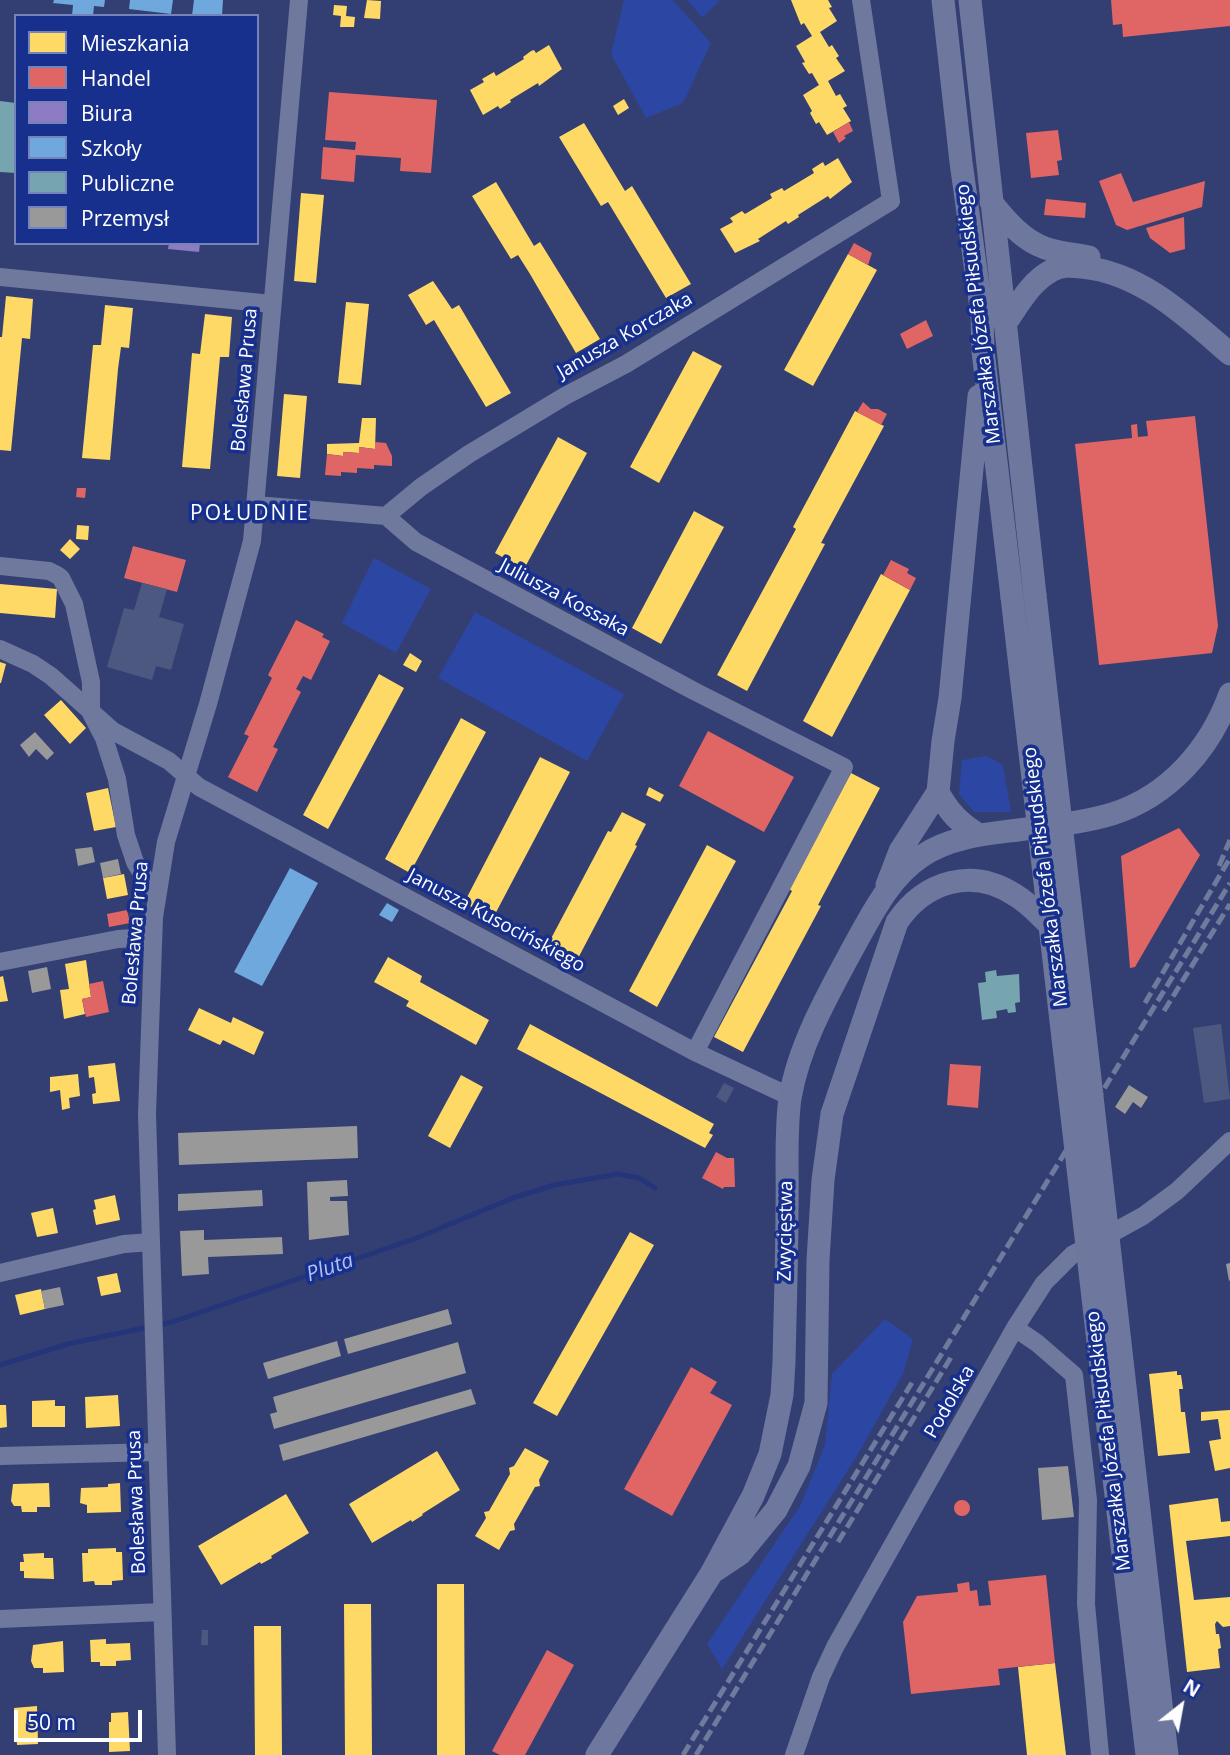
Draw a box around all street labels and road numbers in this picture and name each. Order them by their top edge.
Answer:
street label: Marszałka Józefa Piłsudskiego [952,183,1006,445]
street label: Janusza Korczaka [553,288,697,384]
street label: Bolesława Prusa [227,307,263,453]
street label: Juliusza Kossaka [495,554,633,642]
street label: Marszałka Józefa Piłsudskiego [1019,746,1073,1008]
street label: Bolesława Prusa [118,860,154,1006]
street label: Janusza Kusocińskiego [403,864,589,978]
street label: Zwycięstwa [774,1180,798,1282]
street label: Marszałka Józefa Piłsudskiego [1082,1310,1136,1572]
street label: Podolska [920,1362,980,1442]
street label: Bolesława Prusa [123,1430,151,1574]

